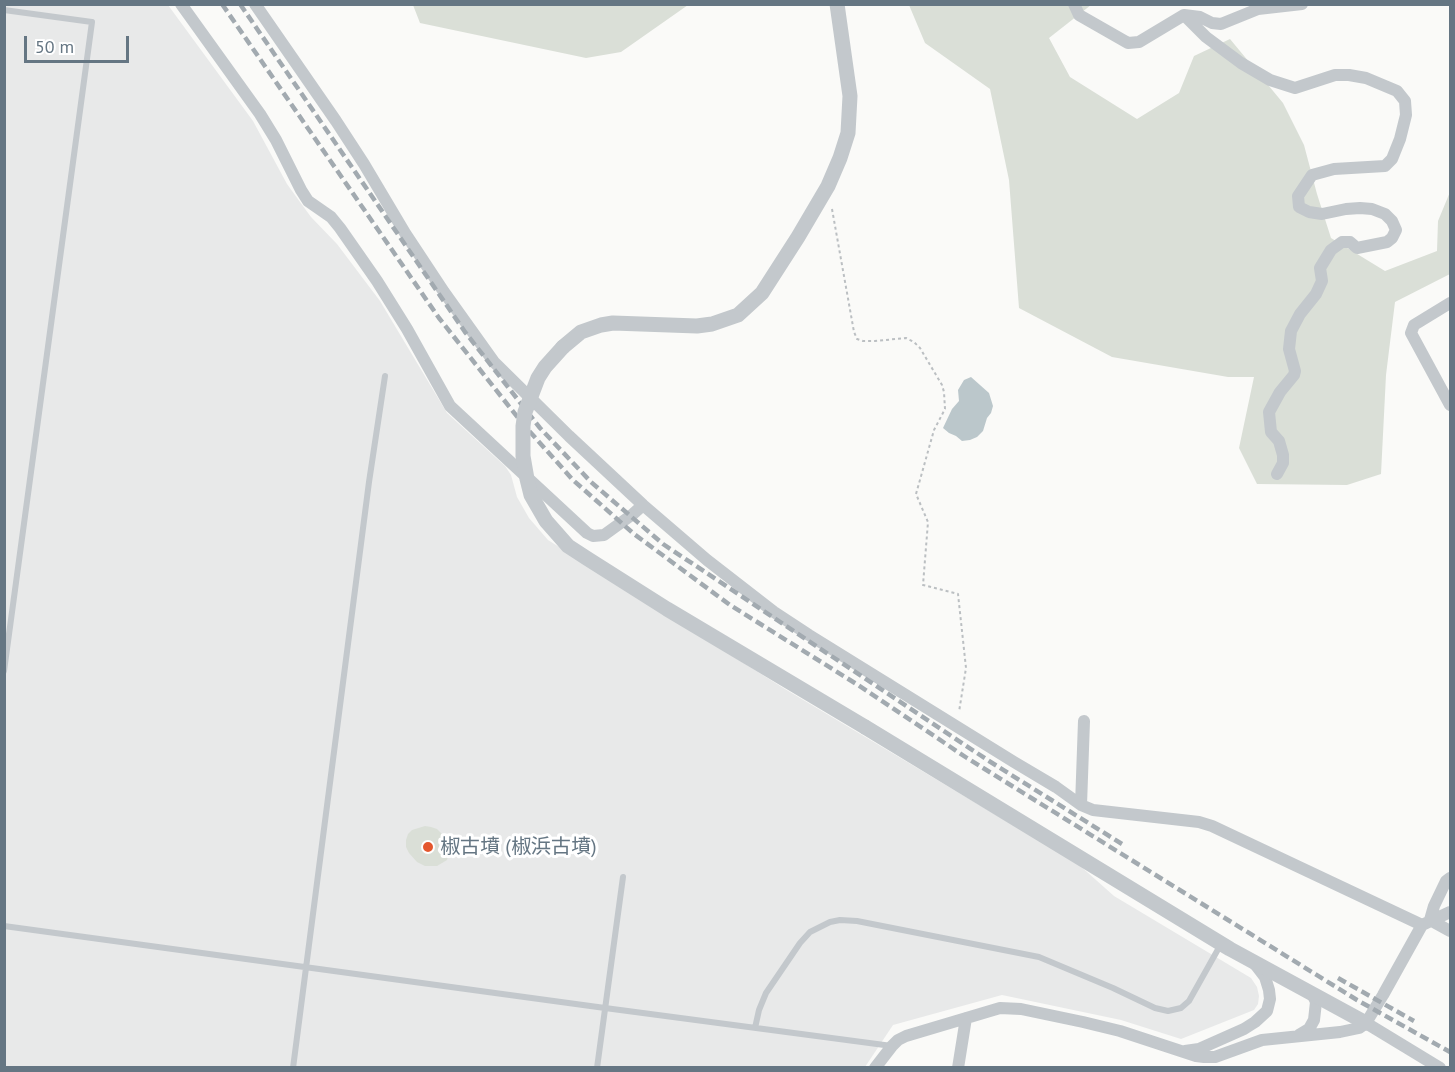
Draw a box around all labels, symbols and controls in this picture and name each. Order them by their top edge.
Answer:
scale bar [27,24,132,62]
text: 50 m [35,35,74,58]
place label: 椒古墳 (椒浜古墳) [440,835,597,859]
marker: 椒古墳 (椒浜古墳) [421,840,435,854]

